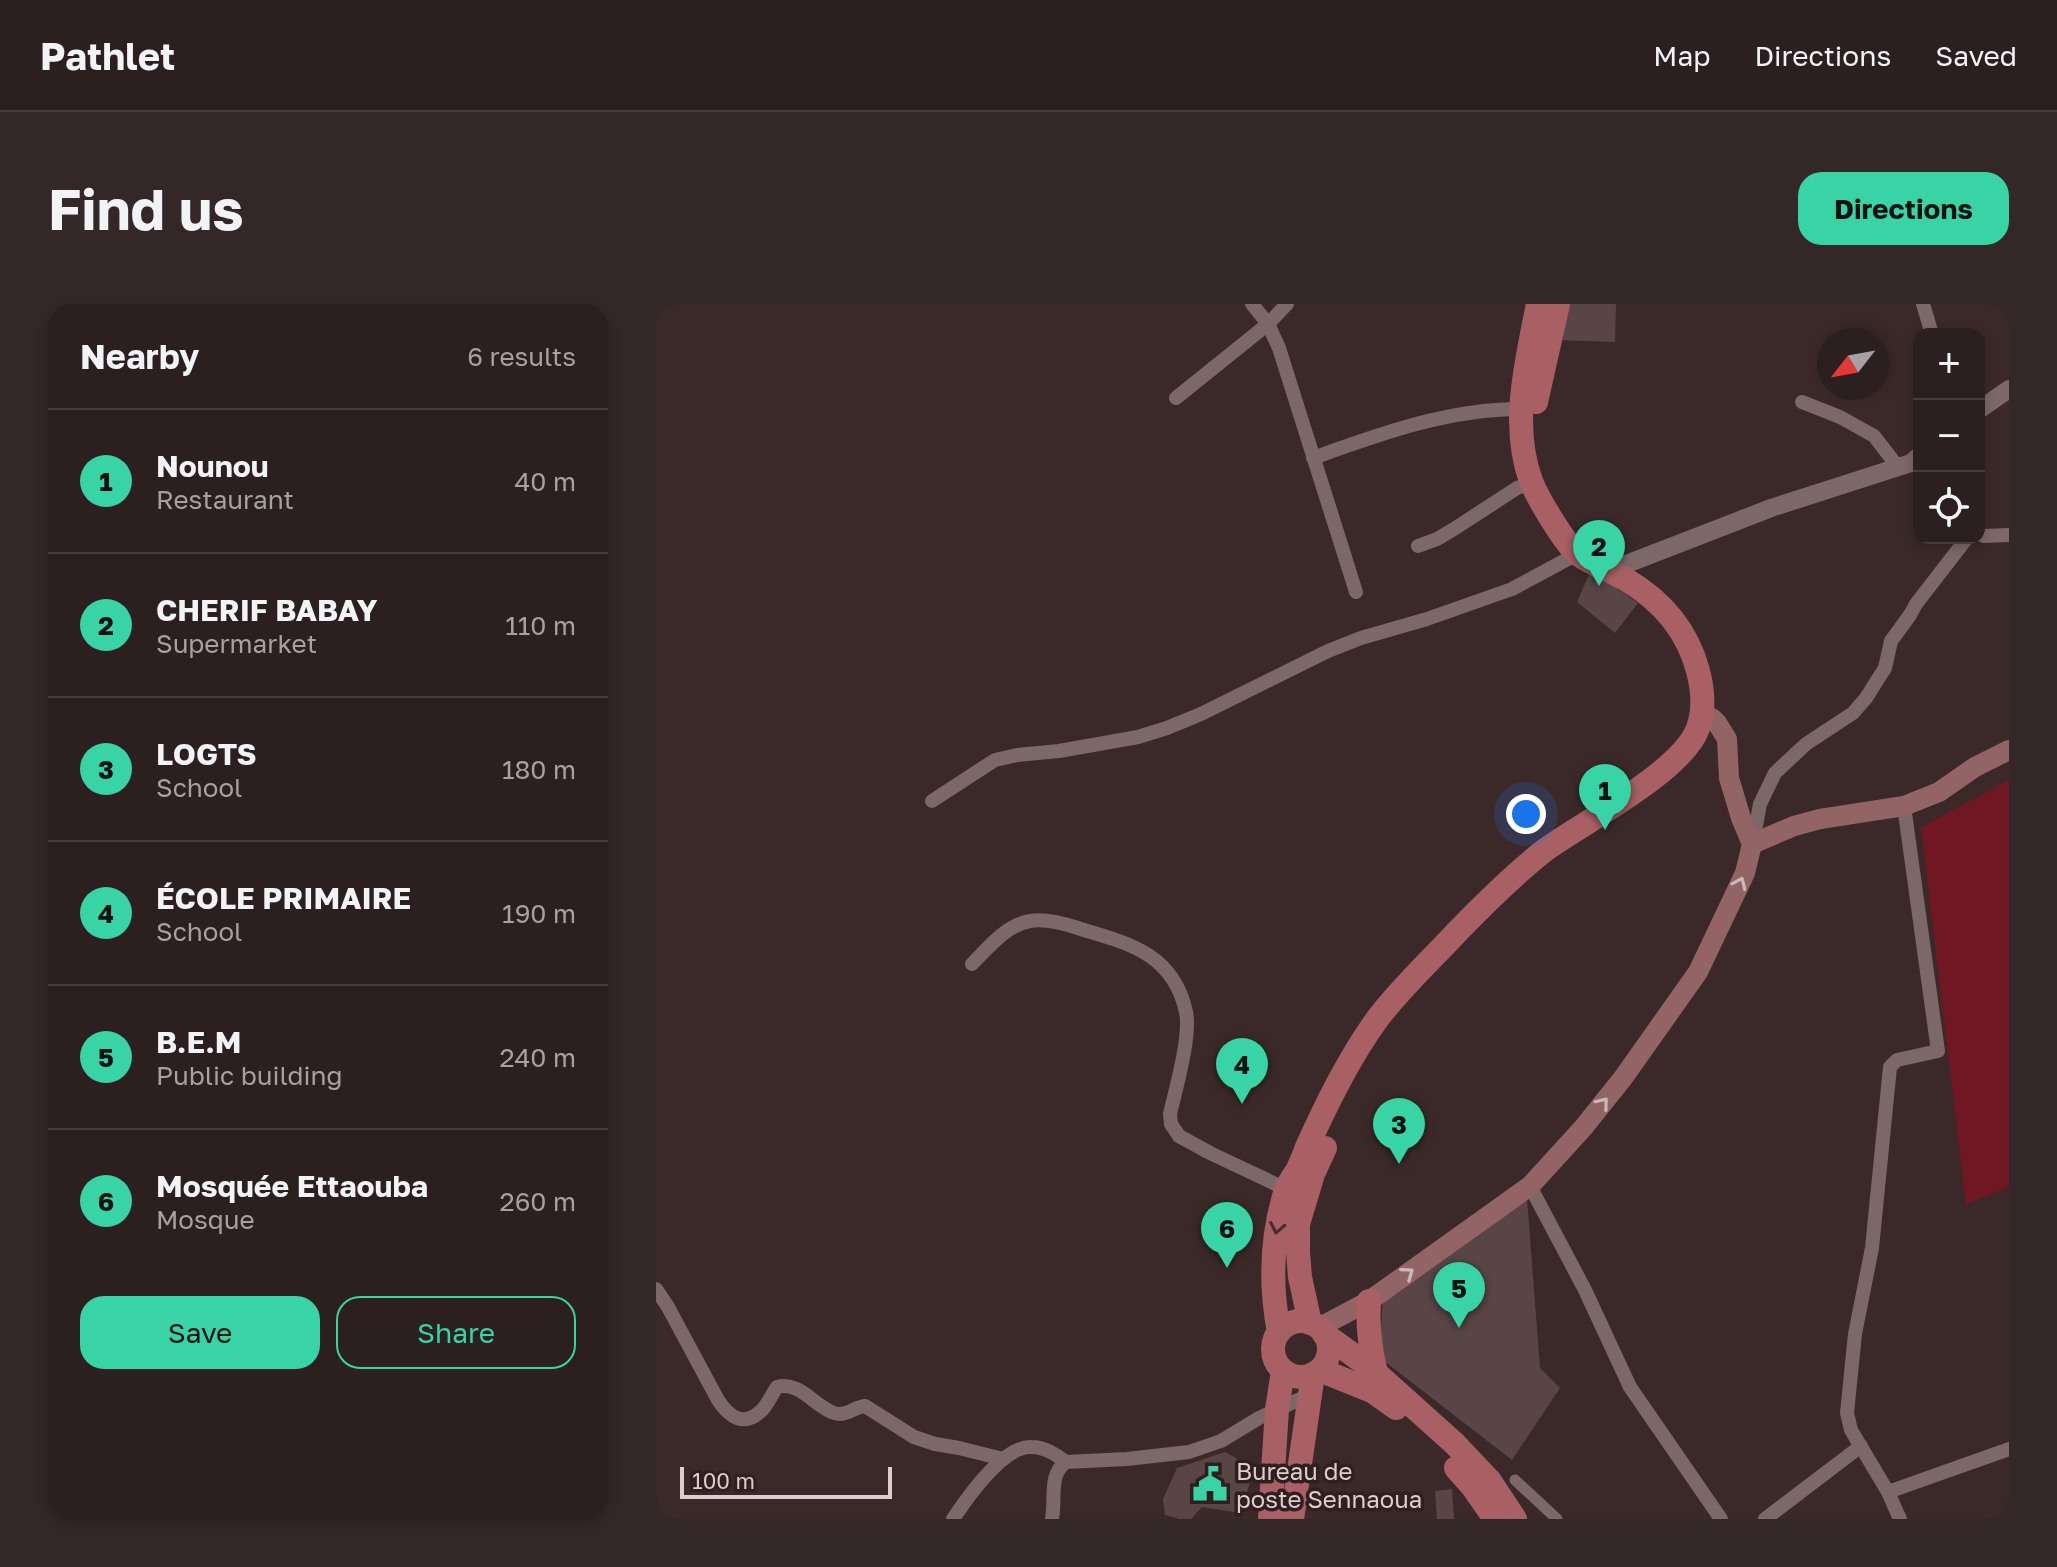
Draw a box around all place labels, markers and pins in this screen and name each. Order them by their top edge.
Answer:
pin: 2 [1573,520,1625,586]
pin: 1 [1579,764,1631,830]
pin: 4 [1216,1038,1268,1104]
pin: 3 [1373,1098,1425,1164]
pin: 6 [1201,1202,1253,1268]
pin: 5 [1433,1262,1485,1328]
place label: Bureau de poste Sennaoua [1236,1456,1422,1513]
public building icon: Bureau de poste Sennaoua [1191,1465,1229,1503]

